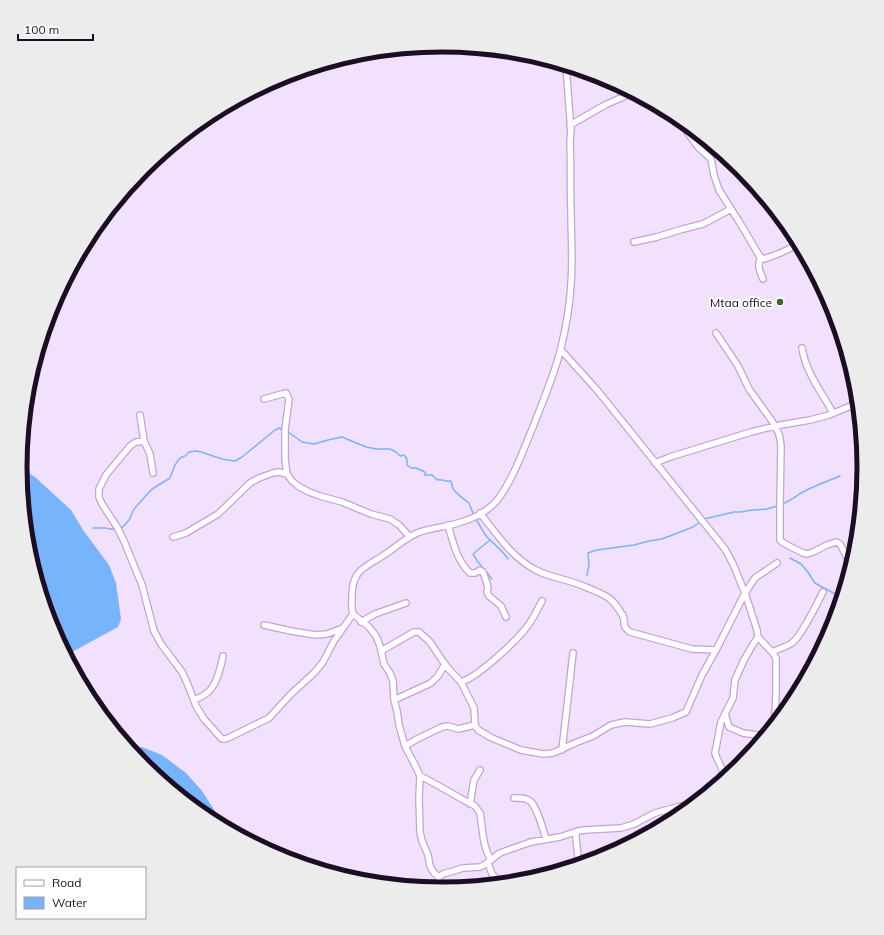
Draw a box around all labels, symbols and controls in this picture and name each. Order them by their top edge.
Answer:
scale bar [18,16,93,42]
text: 100 m [24,22,59,37]
place label: Mtaa office [710,295,772,310]
marker: Mtaa office [775,297,785,307]
legend [16,867,146,919]
text: Road [52,875,81,890]
text: Water [52,895,88,910]

